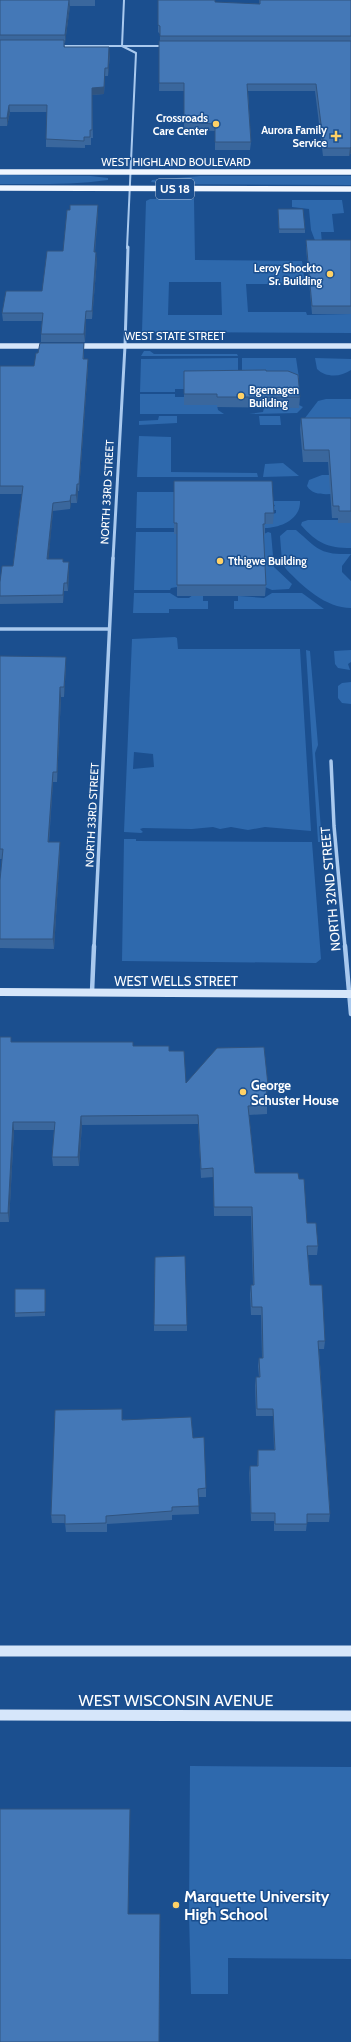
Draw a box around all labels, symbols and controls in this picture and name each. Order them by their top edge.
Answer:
place label: Crossroads Care Center [153,111,208,138]
marker: Crossroads Care Center [211,119,221,129]
place label: Aurora Family Service [261,123,327,150]
marker: Aurora Family Service [330,130,342,142]
street label: WEST HIGHLAND BOULEVARD [101,155,251,169]
road number: US 18 [156,179,194,199]
place label: Leroy Shockto Sr. Building [254,261,322,288]
marker: Leroy Shockto Sr. Building [325,269,335,279]
street label: WEST STATE STREET [125,329,225,343]
place label: Bgemagen Building [249,383,299,410]
marker: Bgemagen Building [236,391,246,401]
street label: NORTH 33RD STREET [97,439,117,545]
place label: Tthigwe Building [228,554,307,568]
marker: Tthigwe Building [215,556,225,566]
street label: NORTH 33RD STREET [82,762,102,868]
street label: NORTH 32ND STREET [317,826,343,952]
street label: WEST WELLS STREET [114,973,238,989]
place label: George Schuster House [251,1077,339,1108]
marker: George Schuster House [238,1087,248,1097]
street label: WEST WISCONSIN AVENUE [79,1691,274,1710]
place label: Marquette University High School [184,1887,330,1924]
marker: Marquette University High School [171,1900,181,1910]

